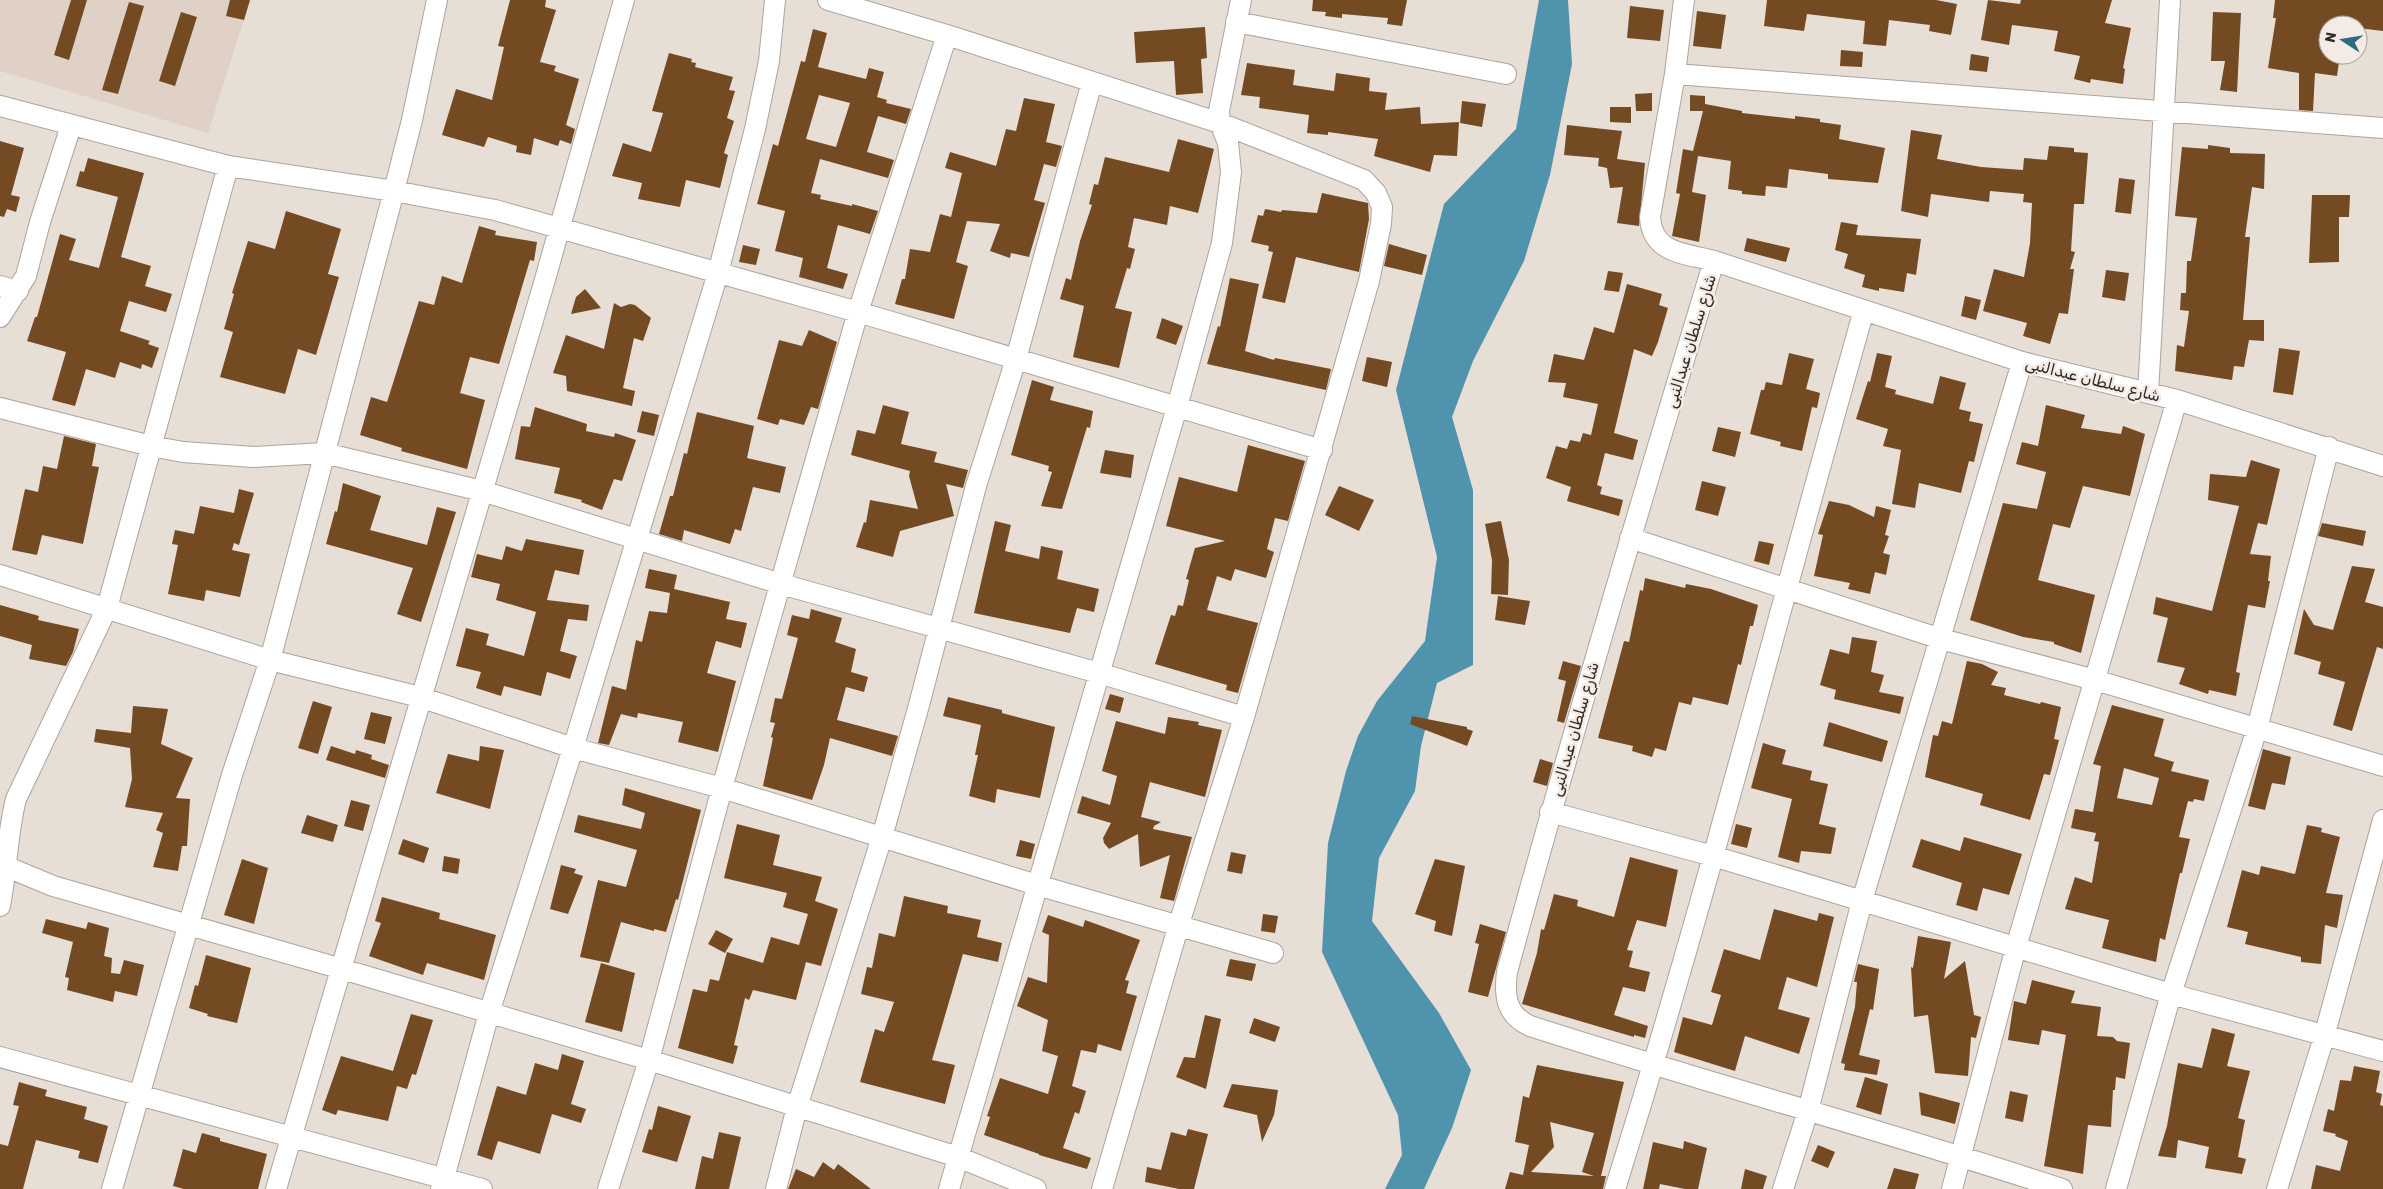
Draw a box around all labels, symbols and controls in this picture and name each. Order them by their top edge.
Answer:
north arrow [2318,15,2368,65]
text: N [2321,31,2340,44]
street label: شارع سلطان عبدالنبى [1661,272,1722,411]
street label: شارع سلطان عبدالنبى [2023,353,2163,407]
street label: شارع سلطان عبدالنبى [1546,660,1605,799]

